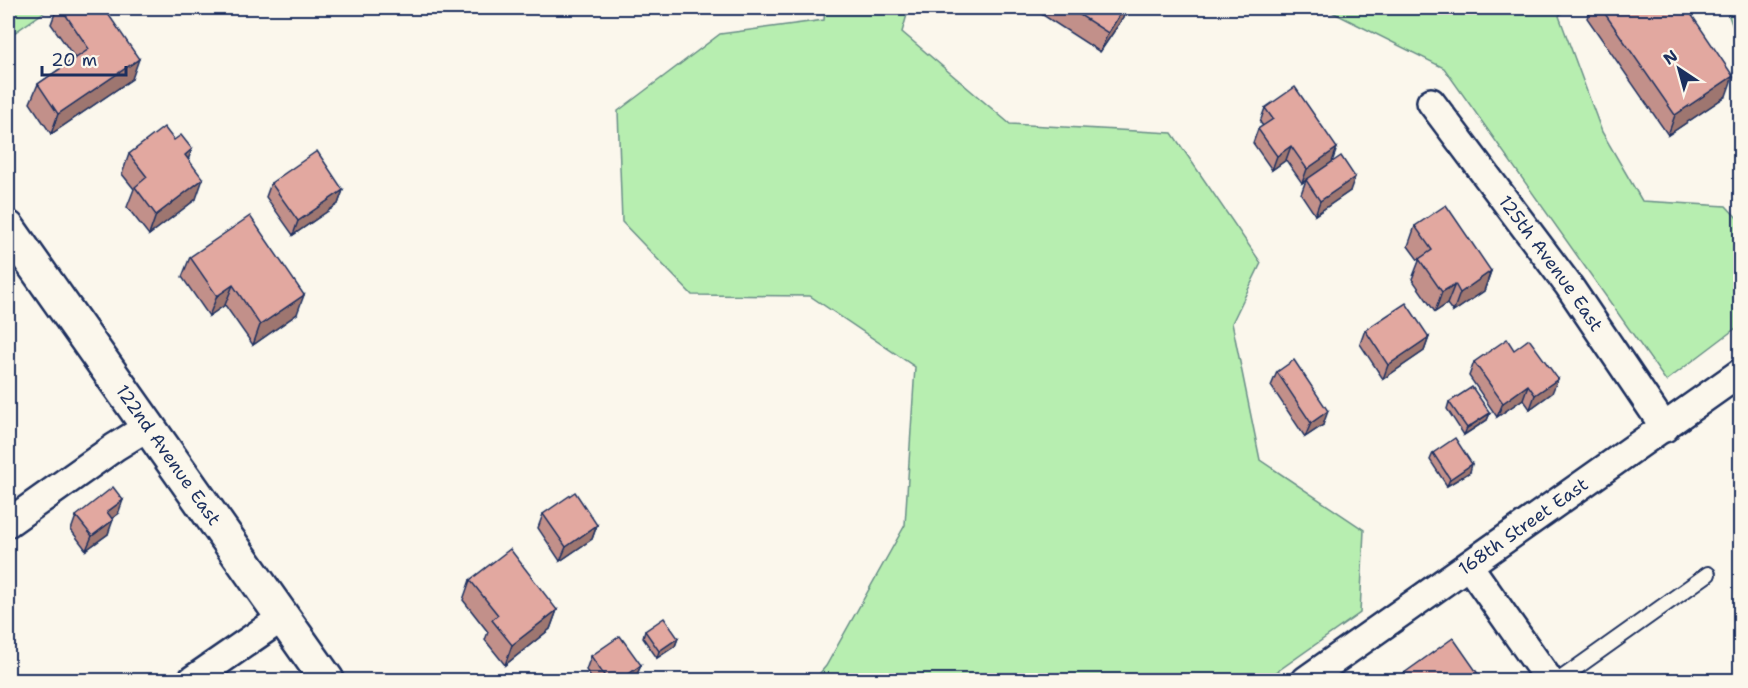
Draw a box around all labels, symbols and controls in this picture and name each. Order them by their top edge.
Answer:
scale bar [42,39,126,77]
north arrow [1649,39,1709,99]
text: N [1659,45,1682,69]
text: 20 m [51,48,97,72]
street label: 125th Avenue East [1493,190,1608,336]
street label: 122nd Avenue East [110,380,226,530]
street label: 168th Street East [1453,472,1593,581]

